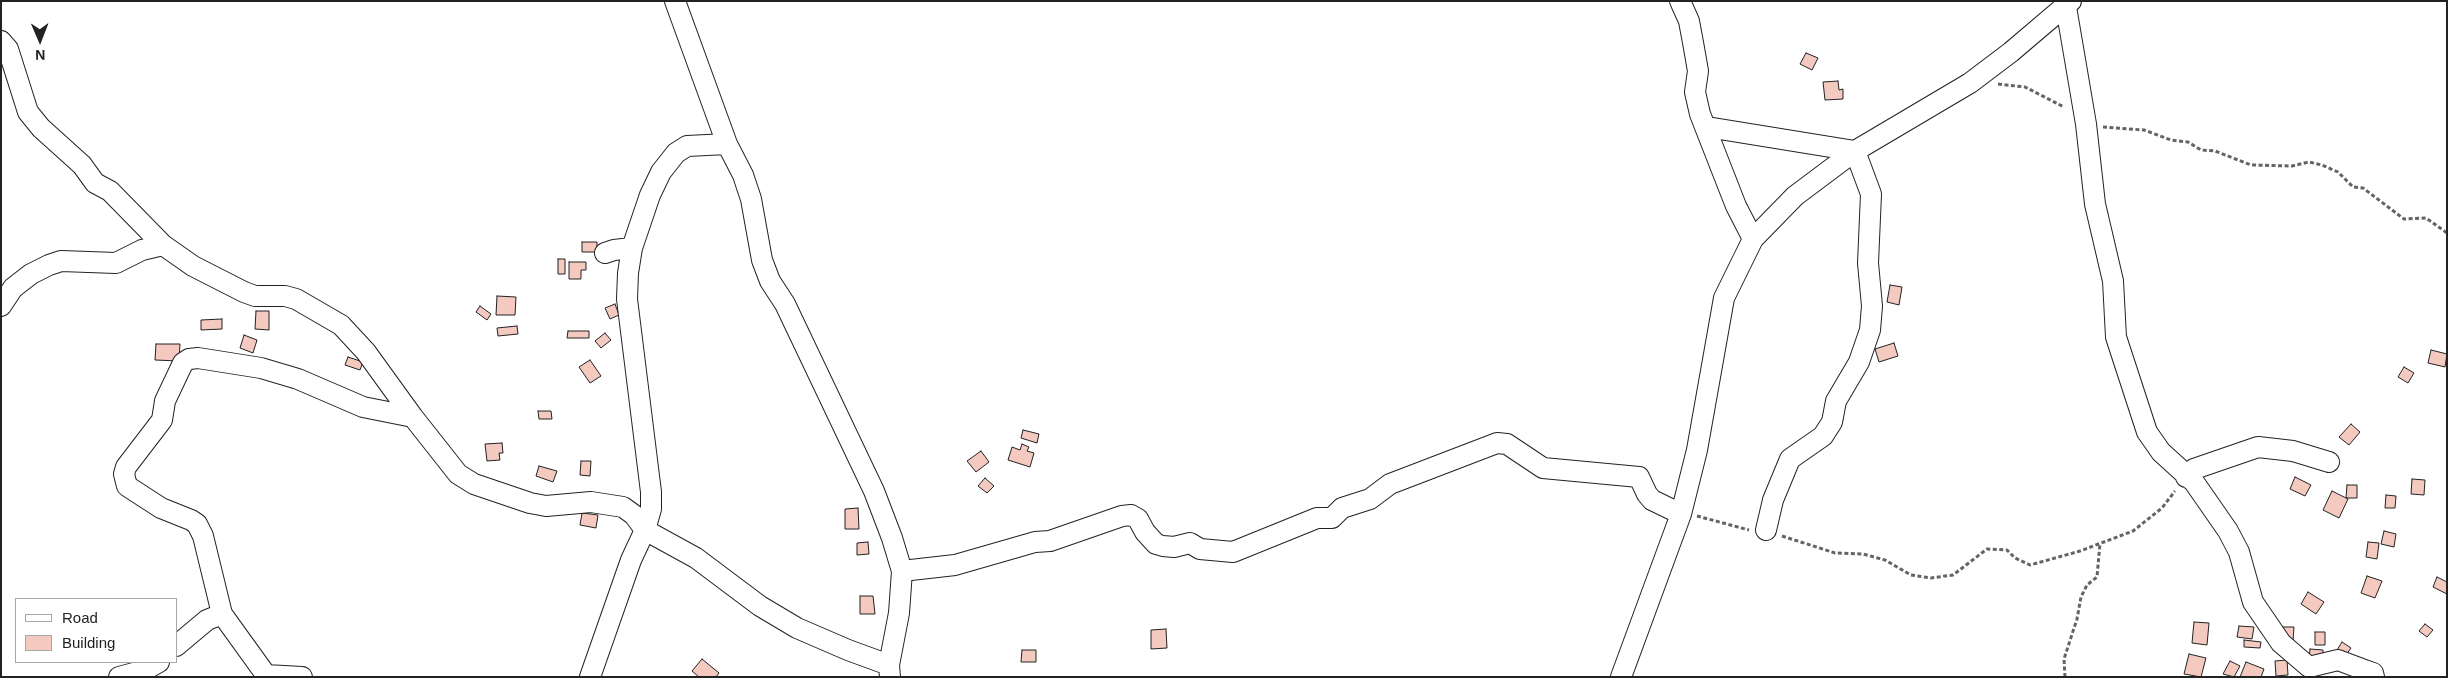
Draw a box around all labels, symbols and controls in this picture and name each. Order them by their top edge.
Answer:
north arrow [15,15,65,65]
text: N [35,47,45,63]
legend [15,598,178,663]
text: Road [62,609,98,626]
text: Building [62,634,115,651]

